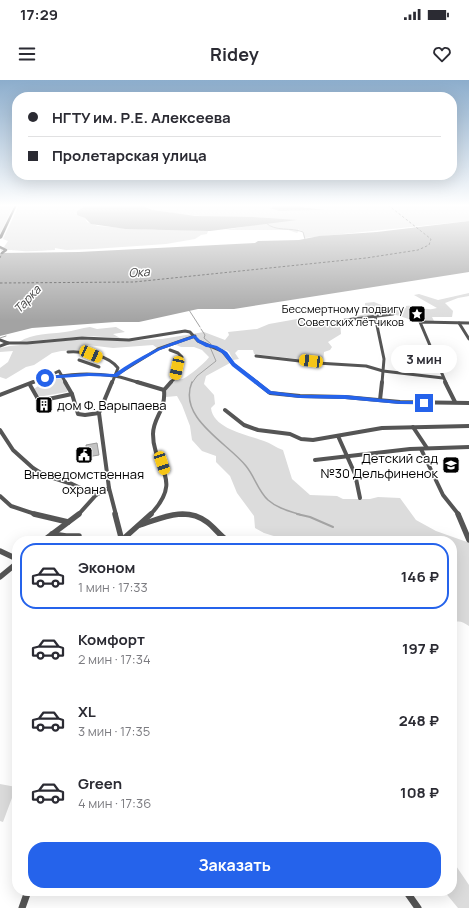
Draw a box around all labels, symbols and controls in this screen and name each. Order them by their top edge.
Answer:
text: 17:29 [20,4,58,25]
text: Ridey [210,42,259,66]
icon: menu [16,43,38,65]
icon: heart [431,43,453,65]
text: НГТУ им. Р.Е. Алексеева [52,107,231,128]
text: Пролетарская улица [52,145,207,166]
water label: Ока [128,263,152,281]
water label: Тарка [10,280,45,317]
place label: Бессмертному подвигу Советских лётчиков [282,301,404,329]
place icon: Бессмертному подвигу Советских лётчиков [407,304,427,324]
car [78,344,104,364]
callout: 3 мин [391,345,457,373]
text: 3 мин [406,350,442,368]
car [298,354,324,368]
car [169,355,185,381]
route start [36,369,54,387]
route end [415,394,433,412]
building icon: дом Ф. Варыпаева [34,395,54,415]
place label: дом Ф. Варыпаева [57,396,167,414]
public building icon: Вневедомственная охрана [74,445,94,465]
place label: Детский сад №30 Дельфиненок [320,449,439,482]
car [152,450,172,476]
school or university icon: Детский сад №30 Дельфиненок [441,455,461,475]
place label: Вневедомственная охрана [24,465,144,498]
text: Эконом [78,557,135,578]
icon: car [30,558,66,594]
text: 146 ₽ [401,566,439,587]
text: 1 мин · 17:33 [78,578,148,596]
text: Комфорт [78,629,145,650]
icon: car [30,630,66,666]
text: 197 ₽ [402,638,439,659]
text: 2 мин · 17:34 [78,650,151,668]
text: XL [78,701,96,722]
icon: car [30,702,66,738]
text: 248 ₽ [399,710,439,731]
text: 3 мин · 17:35 [78,722,150,740]
text: Green [78,773,122,794]
icon: car [30,774,66,810]
text: 108 ₽ [400,782,439,803]
text: 4 мин · 17:36 [78,794,151,812]
button: Заказать [28,842,441,888]

